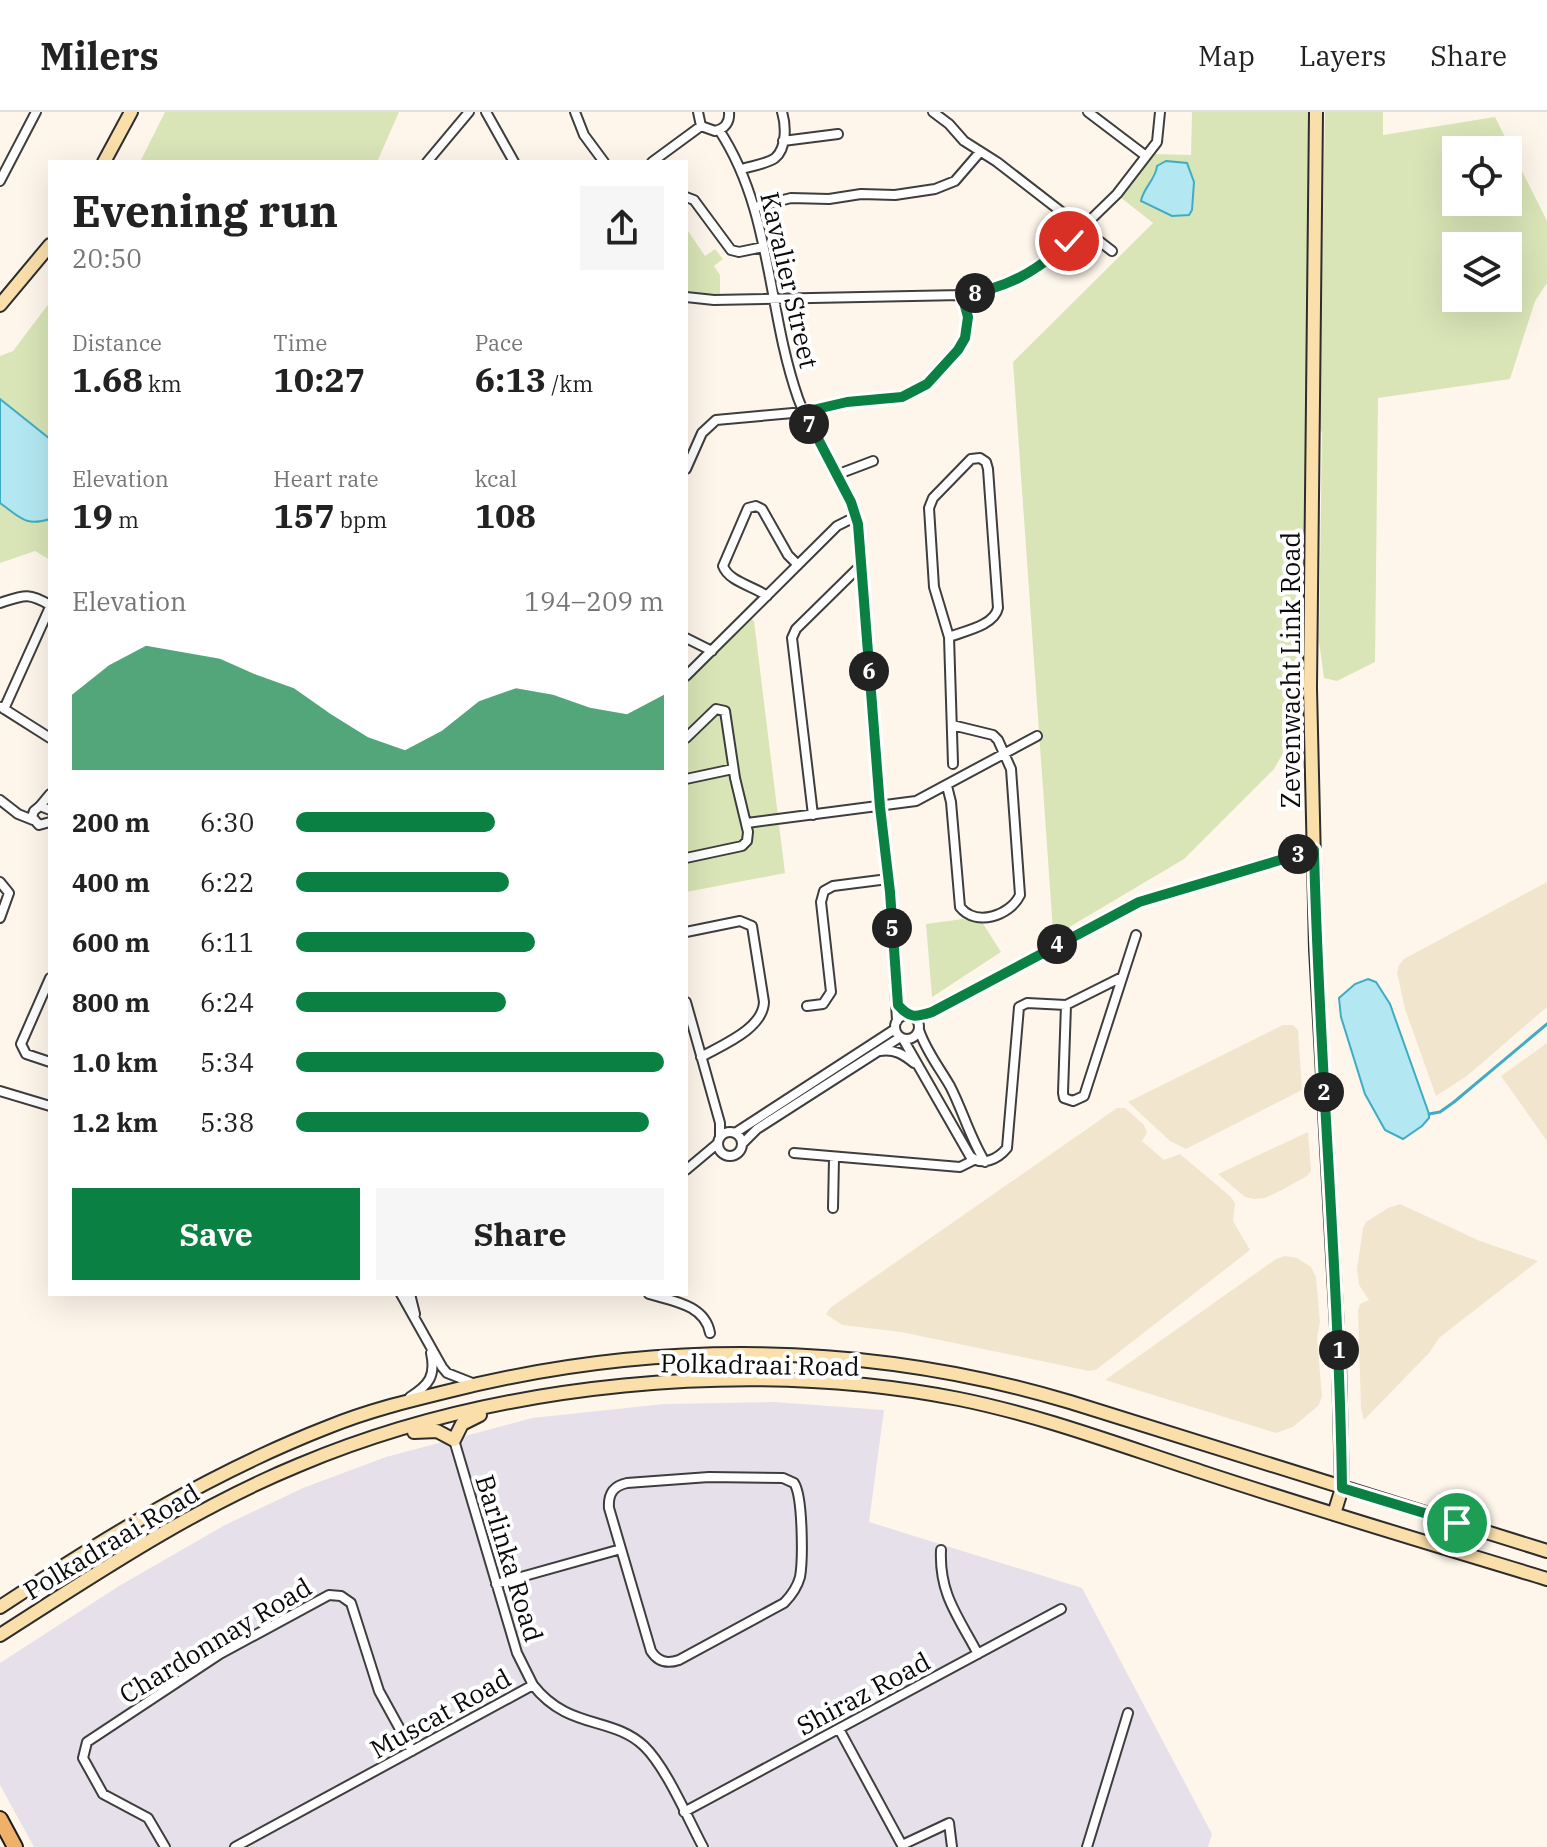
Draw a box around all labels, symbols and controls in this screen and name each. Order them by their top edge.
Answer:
text: Milers [40,31,159,80]
text: Map [1198,37,1255,74]
text: Layers [1299,37,1386,74]
text: Share [1430,37,1507,74]
map controls [1442,136,1522,312]
button: locate [1442,136,1522,216]
text: Evening run [72,182,338,239]
button: share [580,186,664,270]
street label: Kavalier Street [753,188,827,372]
pin [1035,207,1103,275]
icon: check [1047,219,1091,263]
button: layers [1442,232,1522,312]
text: 20:50 [72,241,142,275]
pin: 8 [955,273,995,313]
text: 8 [968,278,982,307]
text: Distance [72,328,162,357]
text: Time [273,328,327,357]
text: Pace [475,328,523,357]
text: 1.68 [72,357,143,401]
text: 10:27 [273,357,365,401]
text: 6:13 [475,357,546,401]
text: km [143,369,182,398]
text: /km [546,369,593,398]
pin: 7 [789,404,829,444]
text: 7 [802,409,816,438]
text: Elevation [72,464,169,493]
text: Heart rate [273,464,379,493]
text: kcal [475,464,517,493]
text: 19 [72,493,113,537]
text: 157 [273,493,335,537]
text: 108 [475,493,536,537]
text: m [113,505,139,534]
text: bpm [335,505,387,534]
street label: Zevenwacht Link Road [1273,532,1307,808]
text: Elevation [72,584,187,618]
text: 194–209 m [524,584,664,618]
pin: 6 [849,651,889,691]
text: 6 [862,656,876,685]
text: 200 m [72,805,150,839]
text: 6:30 [200,805,254,839]
pin: 3 [1278,834,1318,874]
text: 3 [1291,839,1305,868]
text: 400 m [72,865,150,899]
text: 6:22 [200,865,254,899]
pin: 5 [872,908,912,948]
text: 5 [885,913,899,942]
pin: 4 [1037,924,1077,964]
text: 600 m [72,925,150,959]
text: 6:11 [200,925,254,959]
text: 4 [1050,929,1064,958]
text: 800 m [72,985,150,1019]
text: 6:24 [200,985,254,1019]
text: 1.0 km [72,1045,158,1079]
text: 5:34 [200,1045,254,1079]
pin: 2 [1304,1072,1344,1112]
text: 2 [1317,1077,1331,1106]
text: 1.2 km [72,1105,158,1139]
text: 5:38 [200,1105,254,1139]
button: Save [72,1188,360,1280]
button: Share [376,1188,664,1280]
pin: 1 [1319,1330,1359,1370]
text: 1 [1332,1335,1346,1364]
street label: Polkadraai Road [660,1345,860,1383]
street label: Barlinka Road [468,1470,552,1646]
street label: Polkadraai Road [17,1475,205,1607]
pin [1423,1489,1491,1557]
icon: arrive [1435,1501,1479,1545]
street label: Chardonnay Road [113,1569,317,1711]
street label: Shiraz Road [790,1644,936,1742]
street label: Muscat Road [364,1660,516,1766]

